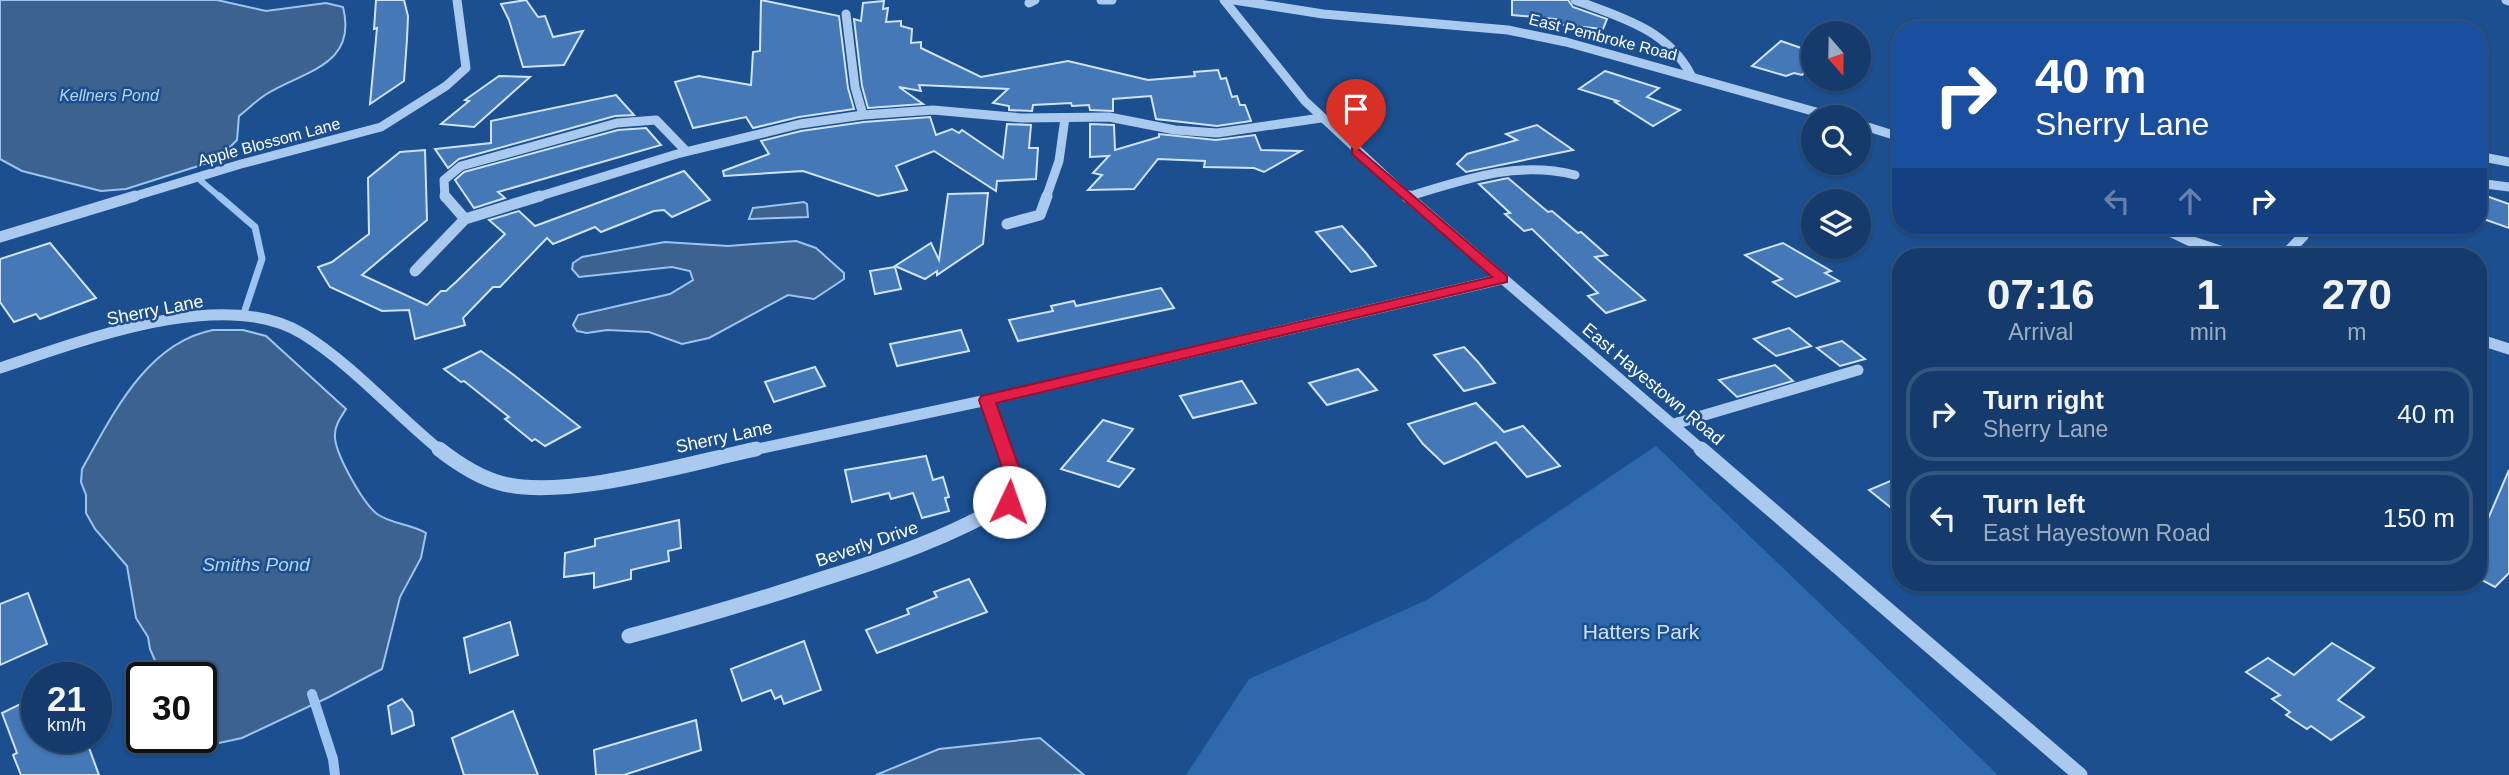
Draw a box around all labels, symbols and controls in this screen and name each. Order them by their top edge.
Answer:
street label: East Pembroke Road [1527,10,1679,64]
north arrow [1801,21,1871,91]
map controls [1801,21,1871,259]
icon: right [1920,49,2011,140]
text: 40 m [2035,49,2147,103]
pin [1326,79,1386,151]
water label: Kellners Pond [59,87,160,104]
icon: arrive [1337,90,1375,128]
button: search [1801,105,1871,175]
text: Sherry Lane [2035,106,2209,142]
street label: Apple Blossom Lane [196,115,342,169]
icon: left [2098,182,2136,220]
icon: ahead [2171,182,2209,220]
icon: right [2244,182,2282,220]
button: layers [1801,189,1871,259]
text: 07:16 [1987,271,2095,318]
text: 1 [2196,271,2220,318]
text: 270 [2322,271,2392,318]
street label: Sherry Lane [105,291,205,329]
street label: East Hayestown Road [1578,319,1728,449]
text: Arrival [2008,319,2073,345]
text: min [2190,319,2227,345]
text: m [2347,319,2366,345]
text: Turn right [1983,385,2104,415]
icon: right [1924,395,1962,433]
text: 40 m [2397,399,2455,429]
text: Sherry Lane [1983,416,2108,442]
street label: Sherry Lane [674,417,774,457]
position arrow [972,465,1046,539]
text: Turn left [1983,489,2085,519]
icon: left [1924,499,1962,537]
text: 150 m [2383,503,2455,533]
street label: Beverly Drive [813,517,921,571]
text: East Hayestown Road [1983,520,2211,546]
water label: Smiths Pond [202,554,311,575]
park label: Hatters Park [1583,620,1700,643]
speed limit sign: 30 [126,662,217,753]
text: 21 [47,679,86,718]
text: km/h [47,715,86,735]

